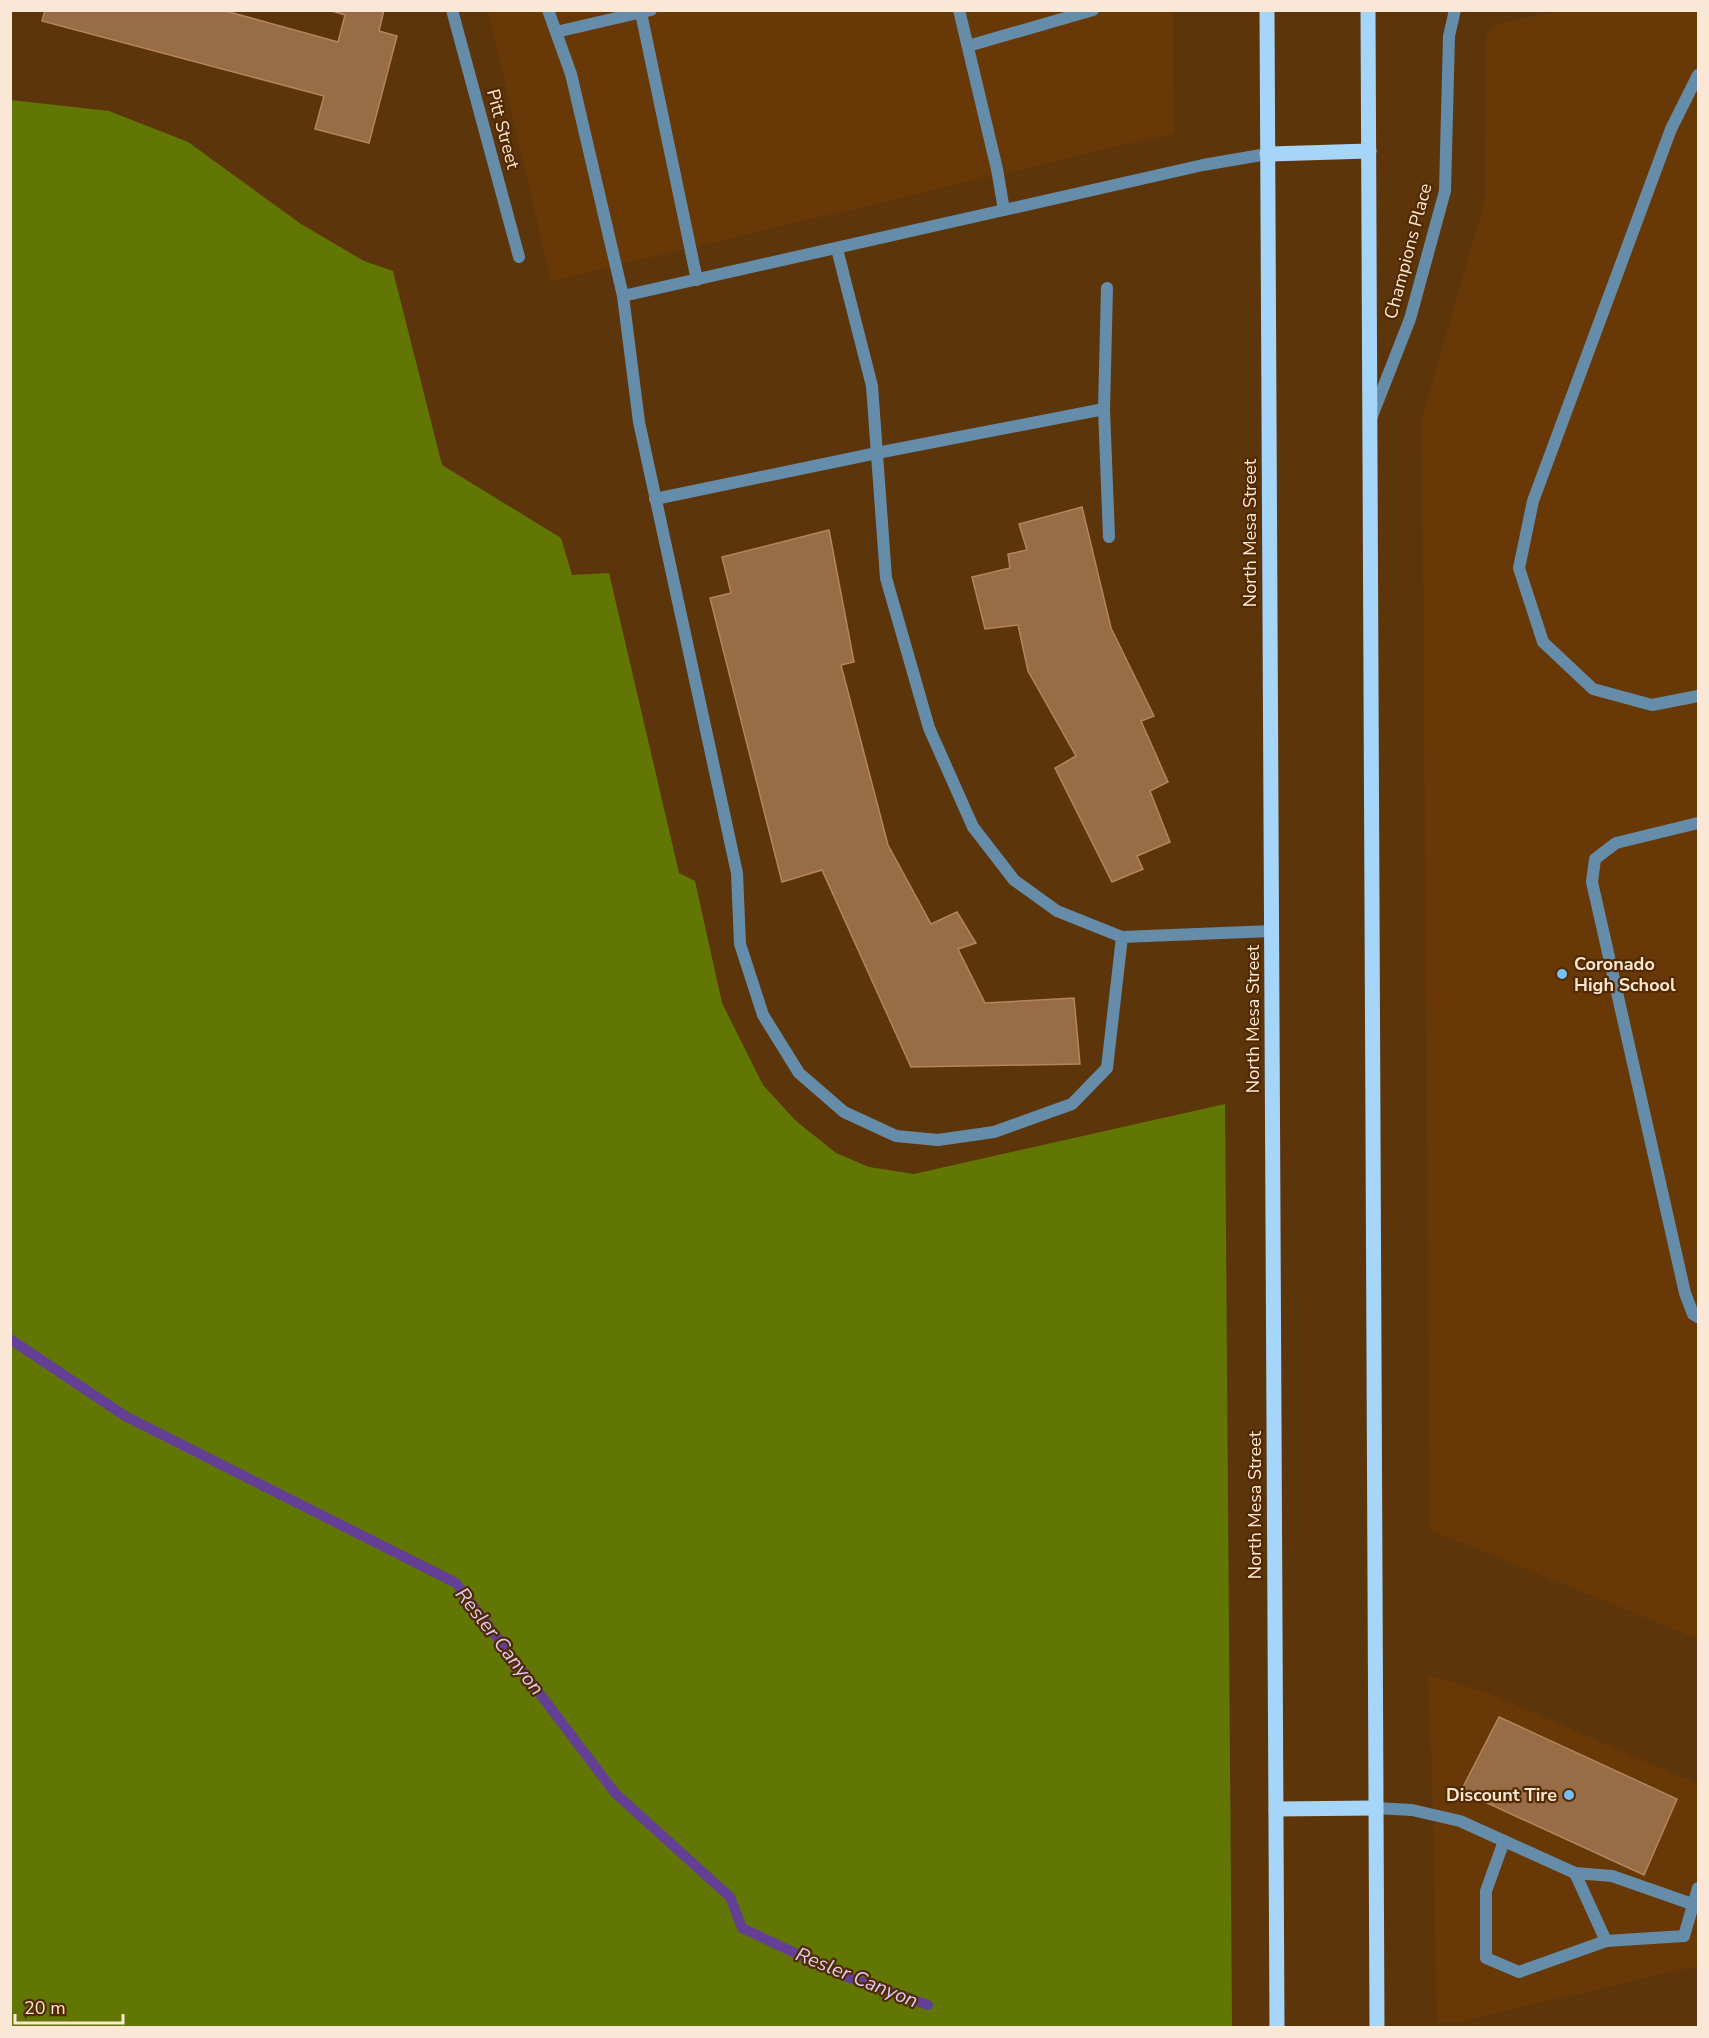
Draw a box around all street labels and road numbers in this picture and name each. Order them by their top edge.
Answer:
street label: Pitt Street [481,86,525,172]
street label: Champions Place [1378,181,1438,321]
street label: North Mesa Street [1238,458,1262,607]
street label: North Mesa Street [1241,944,1265,1093]
street label: North Mesa Street [1243,1430,1267,1579]

